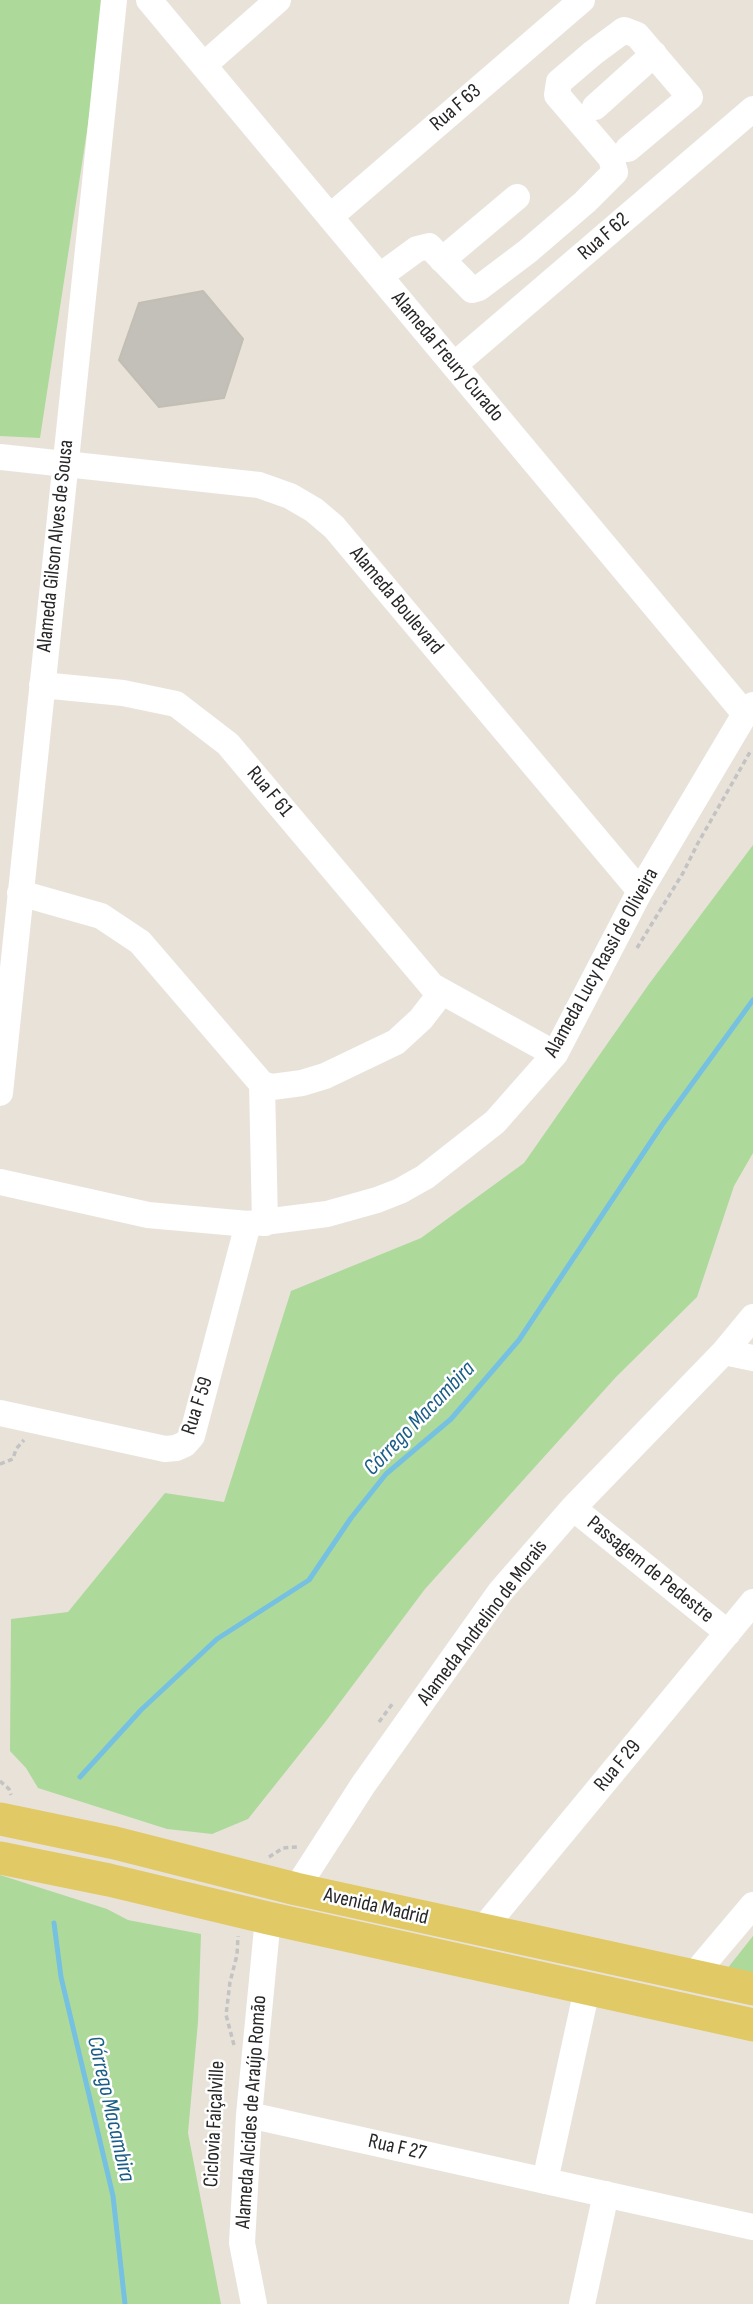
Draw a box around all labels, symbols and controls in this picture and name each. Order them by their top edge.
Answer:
street label: Rua F 63 [425,79,487,137]
street label: Rua F 62 [573,208,635,266]
street label: Alameda Freury Curado [385,287,509,427]
street label: Alameda Gilson Alves de Sousa [32,439,80,653]
street label: Alameda Boulevard [344,542,448,660]
street label: Rua F 61 [241,762,297,822]
street label: Alameda Lucy Rassi de Oliveira [539,864,665,1062]
water label: Córrego Macambira [359,1356,481,1482]
street label: Rua F 59 [177,1374,219,1438]
street label: Passagem de Pedestre [581,1511,719,1629]
street label: Alameda Andrelino de Morais [412,1535,554,1711]
street label: Rua F 29 [589,1735,647,1797]
street label: Avenida Madrid [321,1883,431,1931]
street label: Alameda Alcides de Araújo Romão [231,1995,273,2229]
water label: Córrego Macambira [80,2034,140,2184]
street label: Ciclovia Faiçalville [199,2060,231,2188]
street label: Rua F 27 [366,2129,428,2167]

